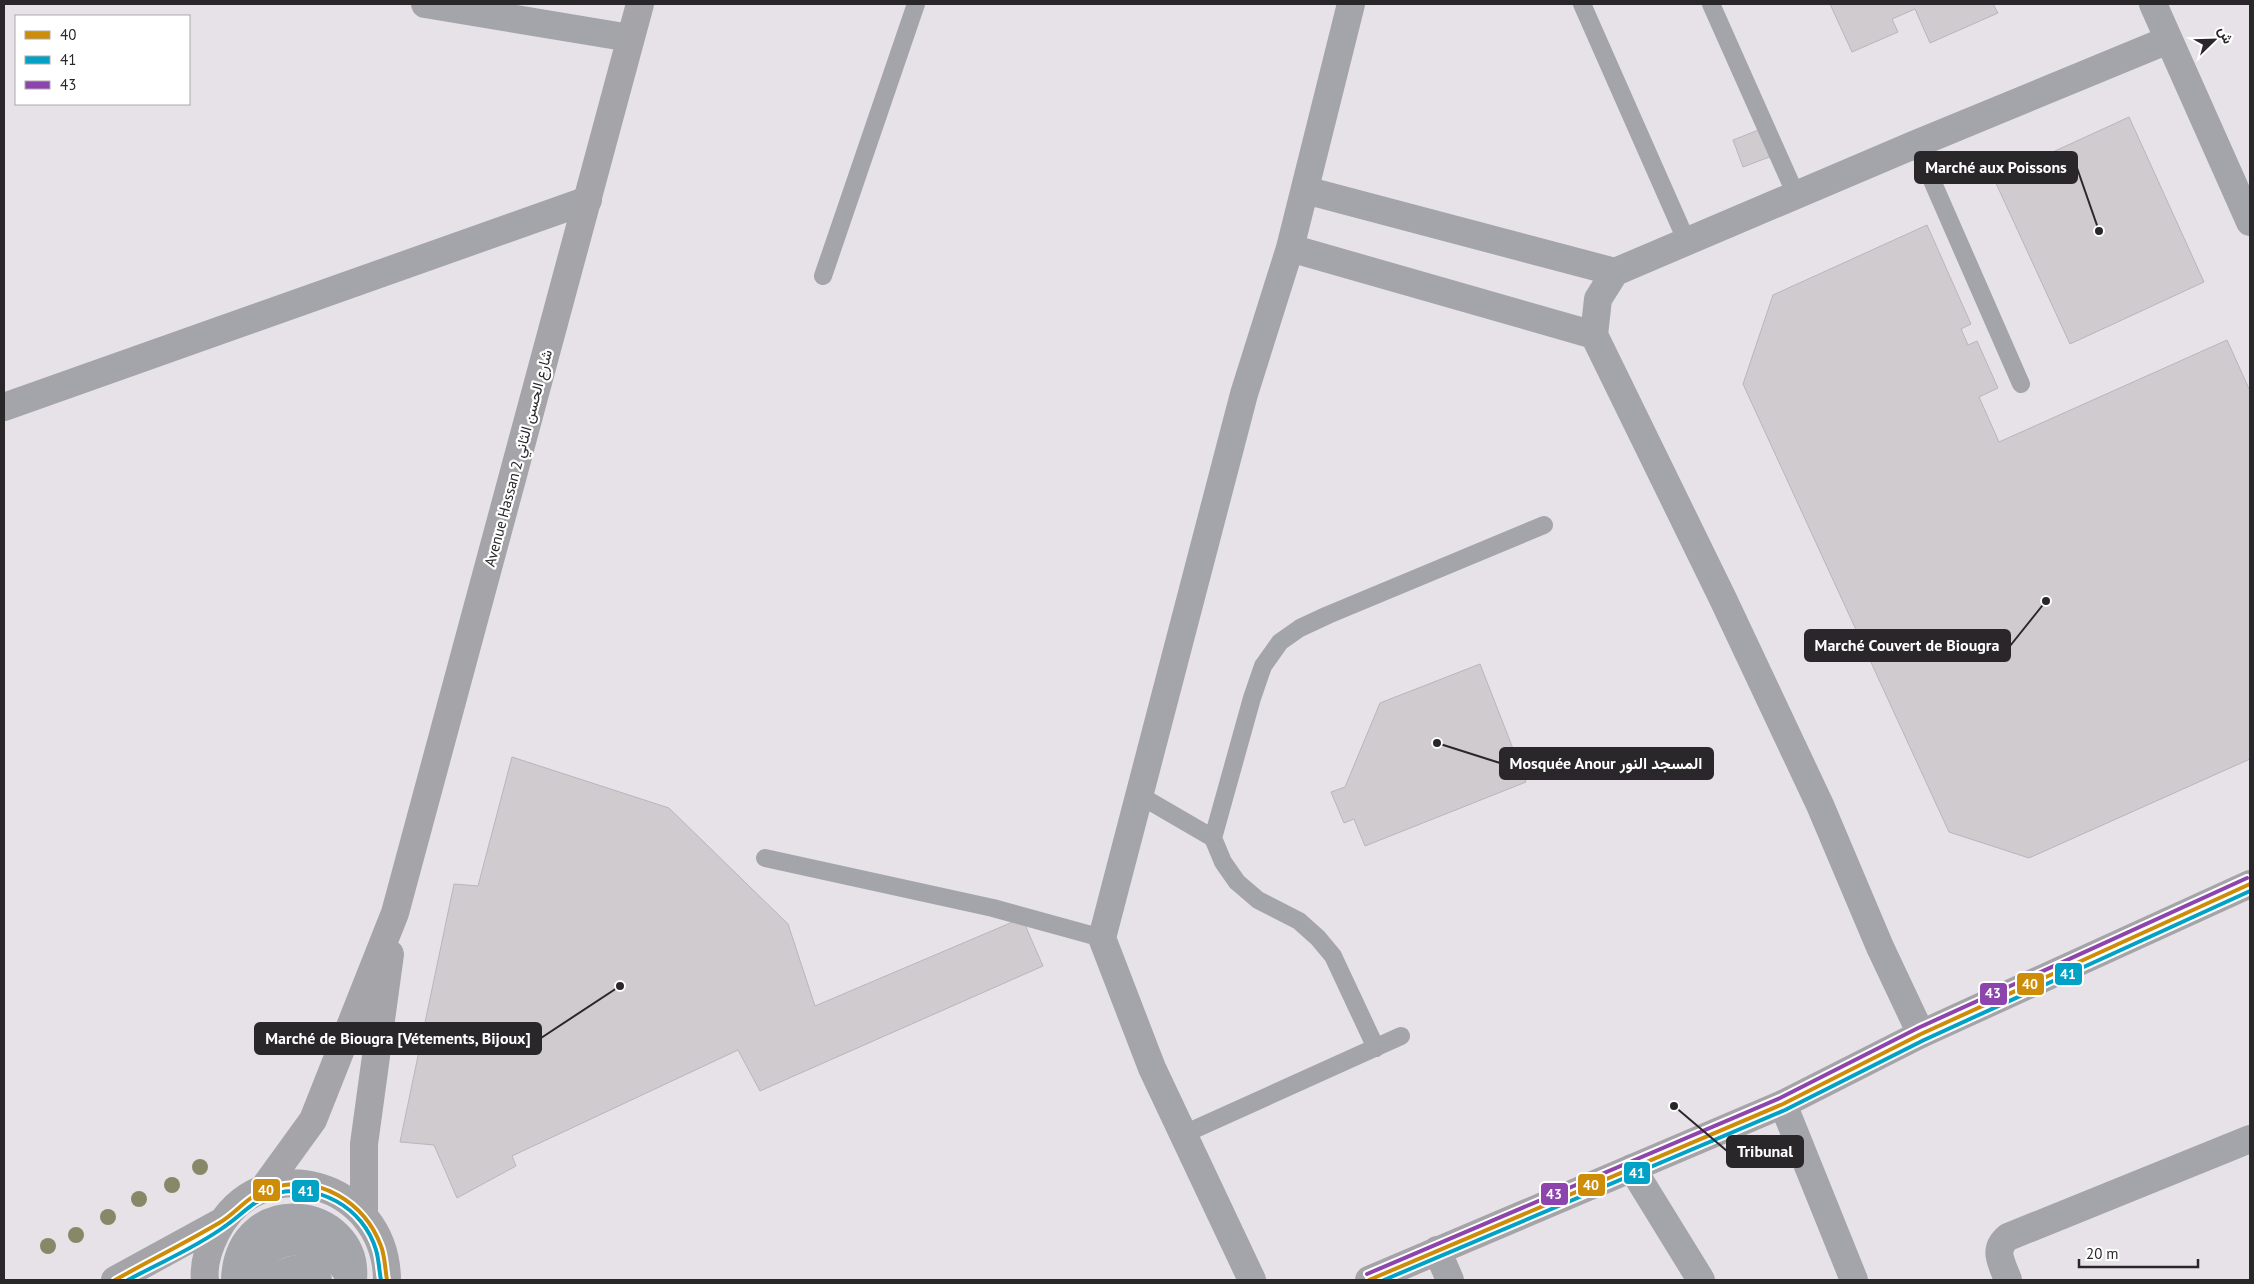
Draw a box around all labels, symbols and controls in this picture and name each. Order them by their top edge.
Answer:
legend [15,15,190,105]
north arrow [2189,15,2239,65]
text: ش [2214,24,2238,46]
text: 40 [60,25,76,44]
text: 41 [60,50,76,69]
text: 43 [60,75,76,94]
callout: Marché aux Poissons [1915,152,2077,183]
text: Marché aux Poissons [1925,157,2067,177]
street label: Avenue Hassan 2 شارع الحسن الثاني [480,347,560,570]
callout: Marché Couvert de Biougra [1805,630,2010,661]
text: Marché Couvert de Biougra [1815,635,1999,655]
callout: Mosquée Anour المسجد النور [1500,748,1713,779]
text: Mosquée Anour المسجد النور [1510,753,1702,774]
line badge: 41 [2054,962,2083,986]
text: 41 [2060,965,2076,983]
line badge: 40 [2016,972,2045,996]
text: 40 [2022,975,2038,993]
line badge: 43 [1979,982,2008,1006]
text: 43 [1985,984,2001,1002]
callout: Marché de Biougra [Vétements, Bijoux] [255,1023,541,1054]
text: Marché de Biougra [Vétements, Bijoux] [265,1028,531,1048]
callout: Tribunal [1727,1136,1803,1167]
text: Tribunal [1737,1141,1793,1161]
line badge: 41 [1623,1161,1651,1185]
text: 41 [1629,1164,1645,1182]
line badge: 40 [1577,1173,1606,1197]
text: 40 [1583,1176,1599,1194]
line badge: 40 [252,1178,281,1202]
line badge: 41 [291,1179,320,1203]
text: 40 [258,1181,274,1199]
text: 41 [298,1182,314,1200]
line badge: 43 [1540,1182,1569,1206]
text: 43 [1546,1185,1562,1203]
scale bar [2079,1236,2198,1268]
text: 20 m [2086,1244,2119,1263]

